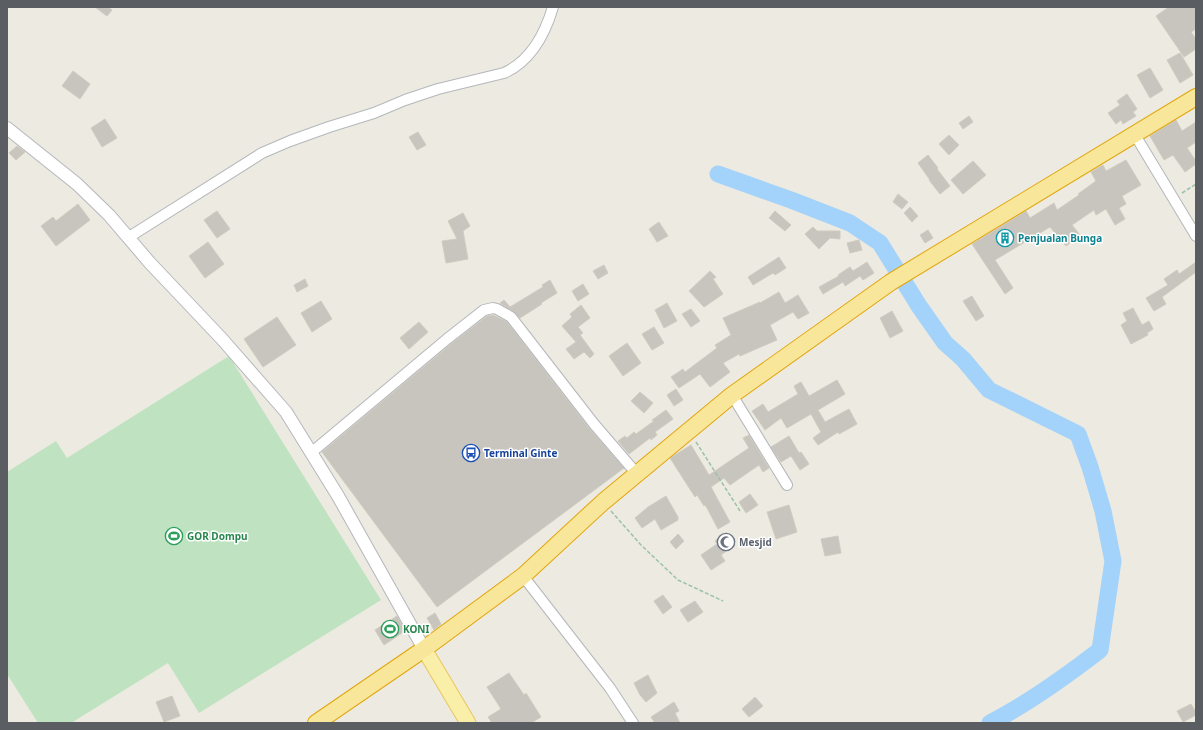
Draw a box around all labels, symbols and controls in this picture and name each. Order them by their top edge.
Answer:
building icon: Penjualan Bunga [995,228,1015,248]
place label: Penjualan Bunga [1018,231,1102,245]
bus stop icon: Terminal Ginte [461,443,481,463]
place label: Terminal Ginte [484,446,557,460]
sports icon: GOR Dompu [164,526,184,546]
place label: GOR Dompu [187,529,247,543]
mosque icon: Mesjid [716,532,736,552]
place label: Mesjid [739,535,772,549]
sports icon: KONI [380,619,400,639]
place label: KONI [403,622,429,636]

